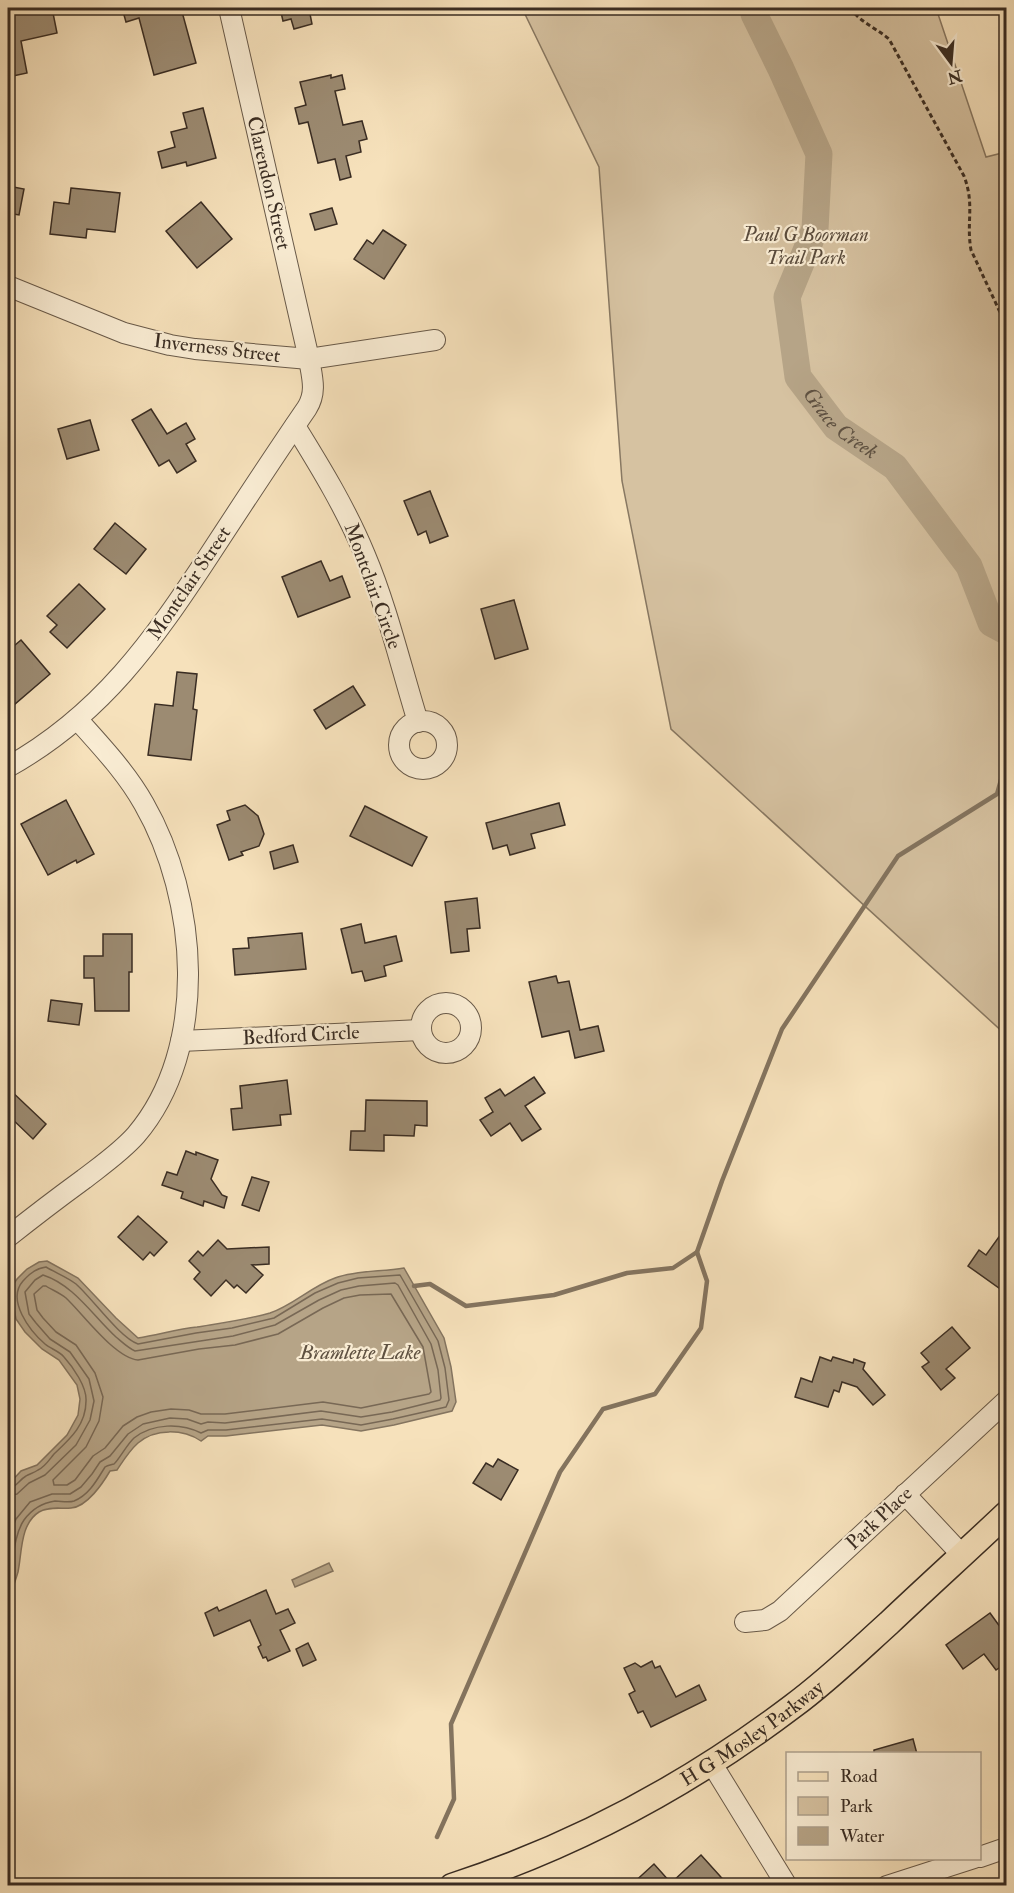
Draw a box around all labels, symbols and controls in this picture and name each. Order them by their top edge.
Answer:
north arrow [921,33,981,93]
text: N [945,65,965,88]
street label: Clarendon Street [242,114,297,253]
park label: Paul G Boorman Trail Park [742,222,869,270]
street label: Inverness Street [152,328,282,368]
water label: Grace Creek [797,382,883,465]
street label: Montclair Circle [339,520,407,652]
street label: Montclair Street [142,521,237,645]
street label: Bedford Circle [242,1019,360,1051]
water label: Bramlette Lake [298,1339,422,1366]
street label: Park Place [840,1481,918,1555]
street label: H G Mosley Parkway [676,1674,829,1792]
legend [786,1752,981,1860]
text: Road [840,1765,878,1788]
text: Park [840,1795,873,1818]
text: Water [839,1825,884,1848]

